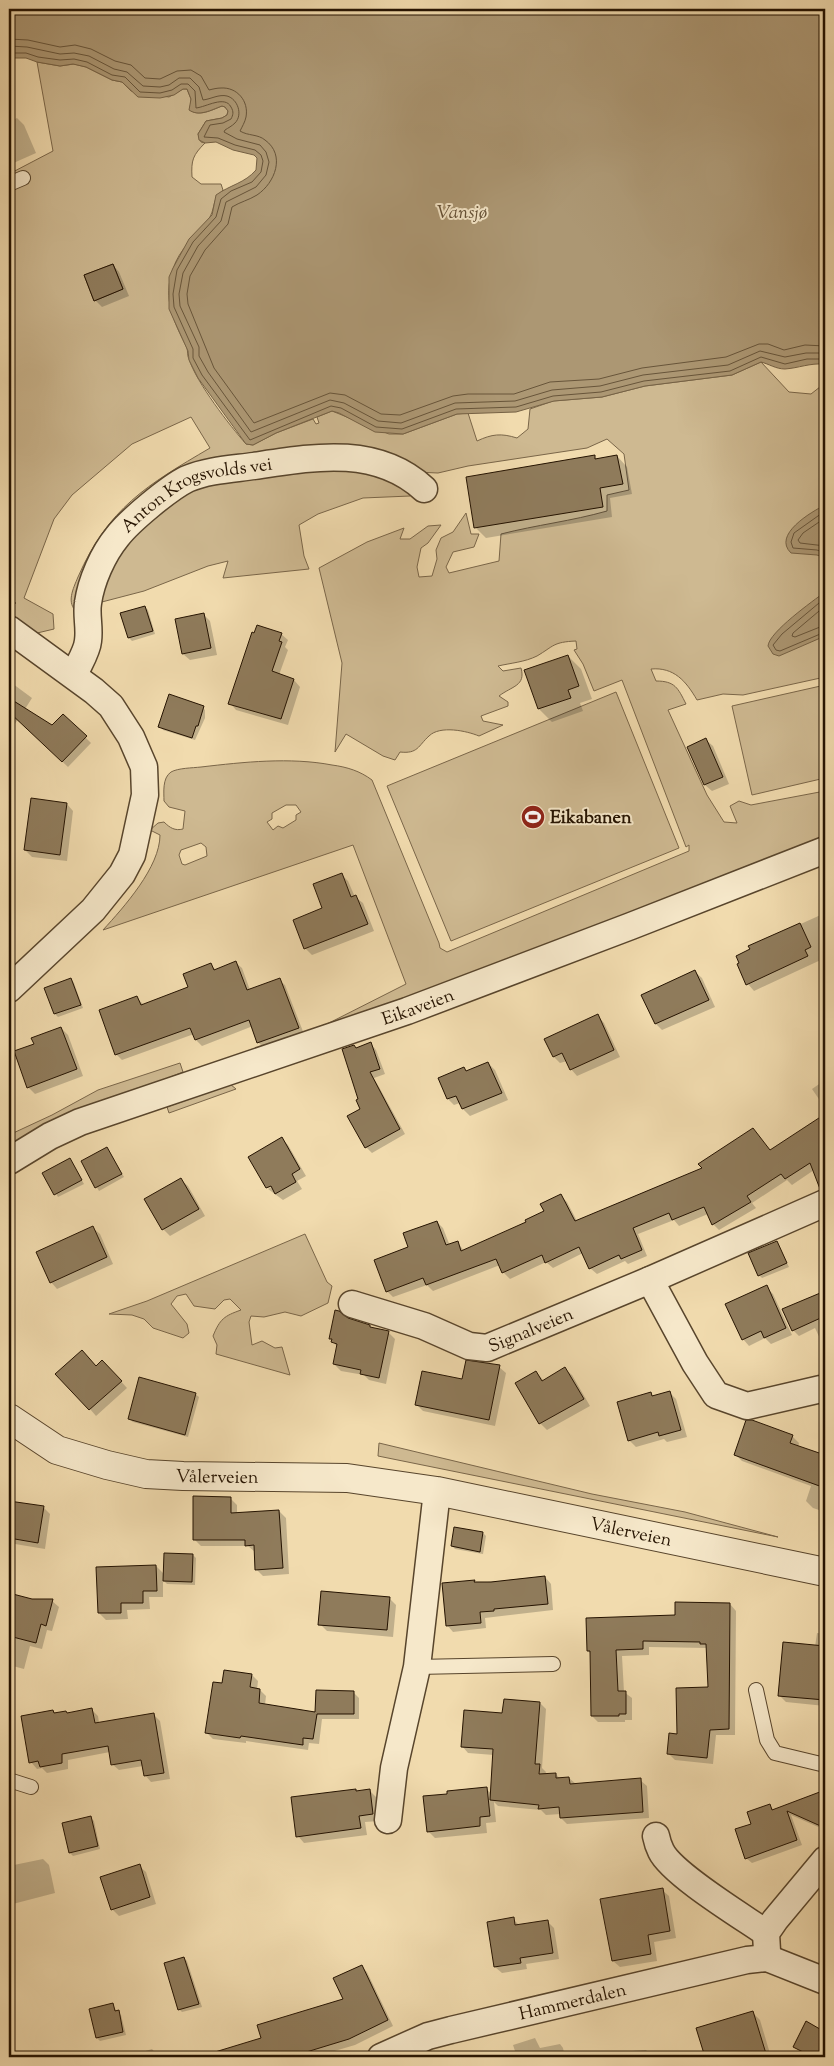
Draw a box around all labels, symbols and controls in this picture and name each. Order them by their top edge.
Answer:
water label: Vansjø [437,200,487,227]
street label: Anton Krogsvolds vei [116,452,274,540]
sports icon: Eikabanen [520,804,546,830]
place label: Eikabanen [550,806,632,832]
street label: Eikaveien [379,983,459,1034]
street label: Signalveien [485,1302,578,1361]
street label: Vålerveien [175,1465,259,1492]
street label: Vålerveien [587,1512,674,1555]
street label: Hammerdalen [517,1978,630,2029]

